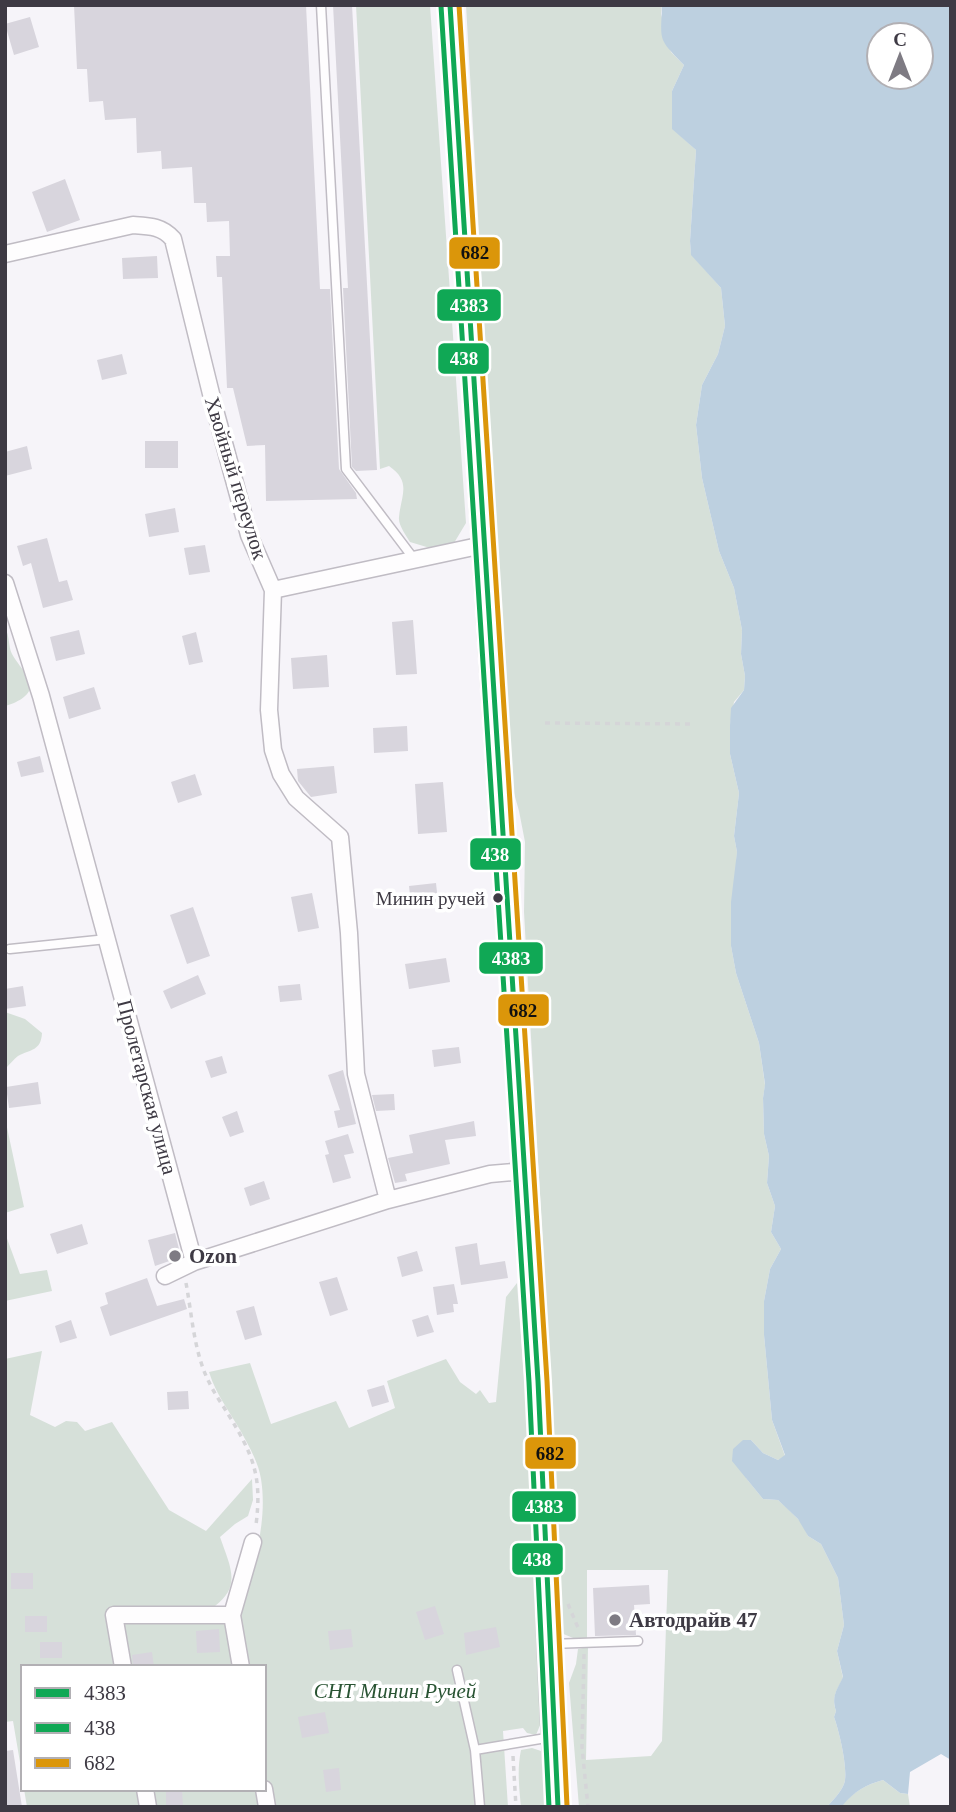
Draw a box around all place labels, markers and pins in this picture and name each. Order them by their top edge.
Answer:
place label: Минин ручей [376,888,485,909]
marker: Минин ручей [491,891,505,905]
place label: Ozon [189,1244,237,1268]
marker: Ozon [167,1248,183,1264]
place label: Автодрайв 47 [629,1608,757,1632]
marker: Автодрайв 47 [607,1612,623,1628]

